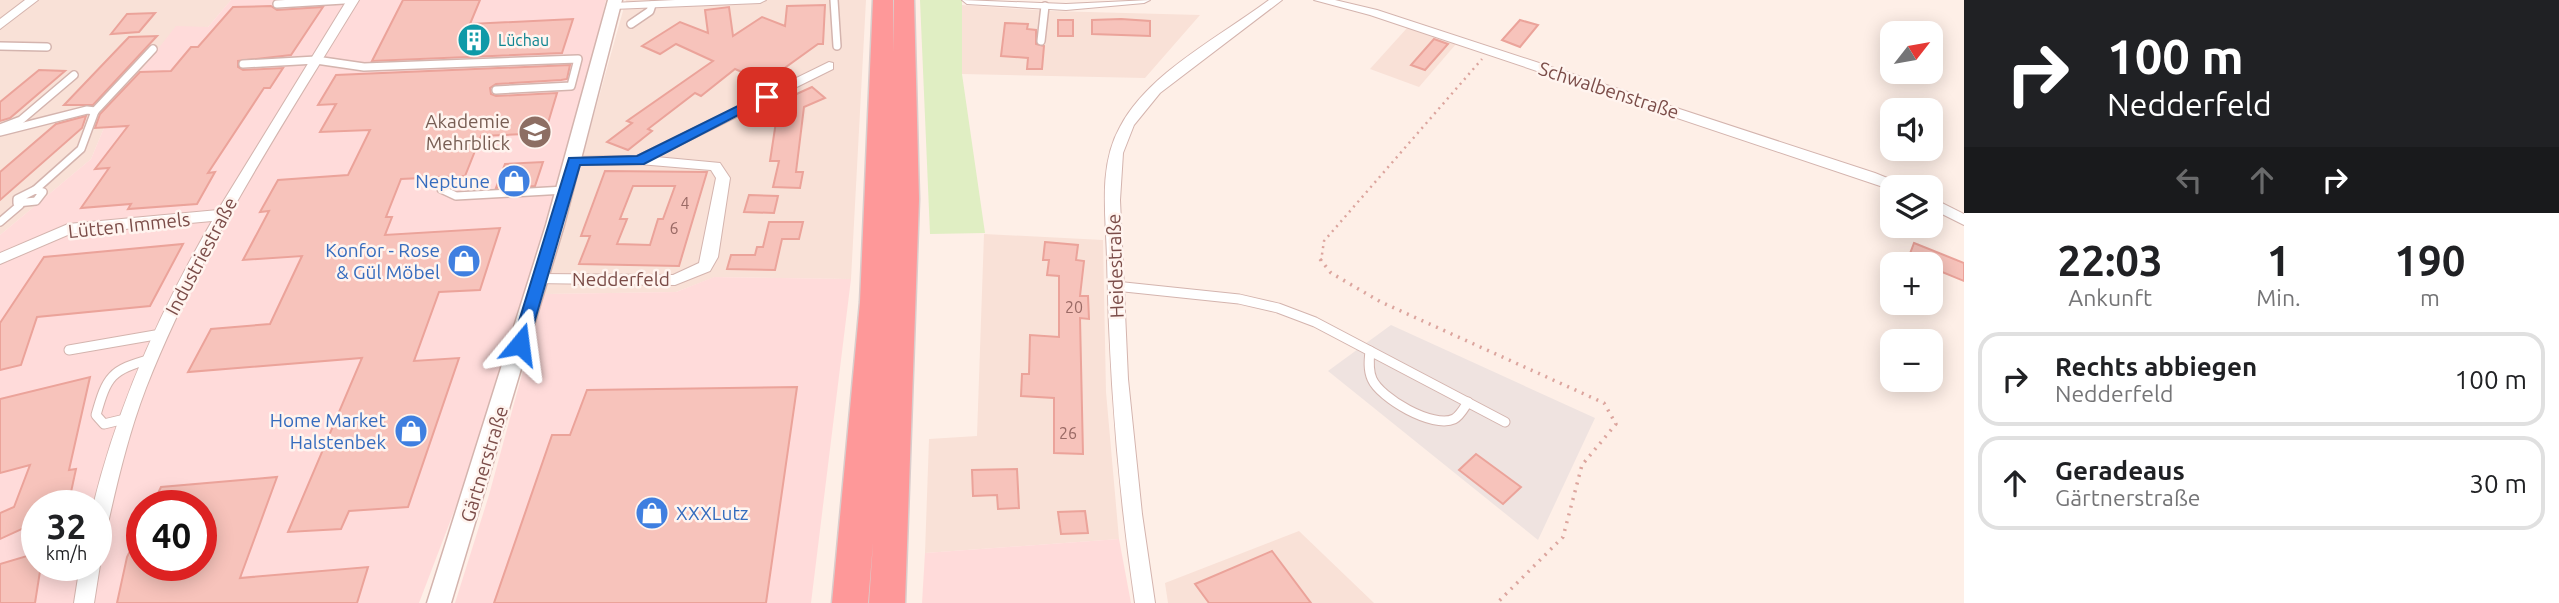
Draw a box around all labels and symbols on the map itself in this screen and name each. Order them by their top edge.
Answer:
building icon: Lüchau [455,21,493,59]
north arrow [1880,21,1942,84]
place label: Lüchau [498,31,549,49]
street label: Schwalbenstraße [1536,57,1682,123]
pin [737,67,797,127]
place label: Akademie Mehrblick [425,110,510,154]
school or university icon: Akademie Mehrblick [516,113,554,151]
shop icon: Neptune [495,162,533,200]
place label: Neptune [415,170,490,192]
street label: Industriestraße [161,193,241,319]
house number: 4 [680,194,690,212]
street label: Lütten Immels [67,208,191,242]
street label: Heidestraße [1102,213,1128,319]
house number: 6 [669,219,679,237]
place label: Konfor - Rose & Gül Möbel [325,239,440,283]
shop icon: Konfor - Rose & Gül Möbel [445,242,483,280]
street label: Nedderfeld [572,268,670,290]
house number: 20 [1065,298,1083,316]
position arrow [483,307,557,381]
street label: Gärtnerstraße [456,403,512,525]
place label: Home Market Halstenbek [270,409,387,453]
shop icon: Home Market Halstenbek [392,412,430,450]
house number: 26 [1059,424,1077,442]
speed limit sign: 40 [126,490,217,581]
shop icon: XXXLutz [633,494,671,532]
place label: XXXLutz [676,502,749,524]

